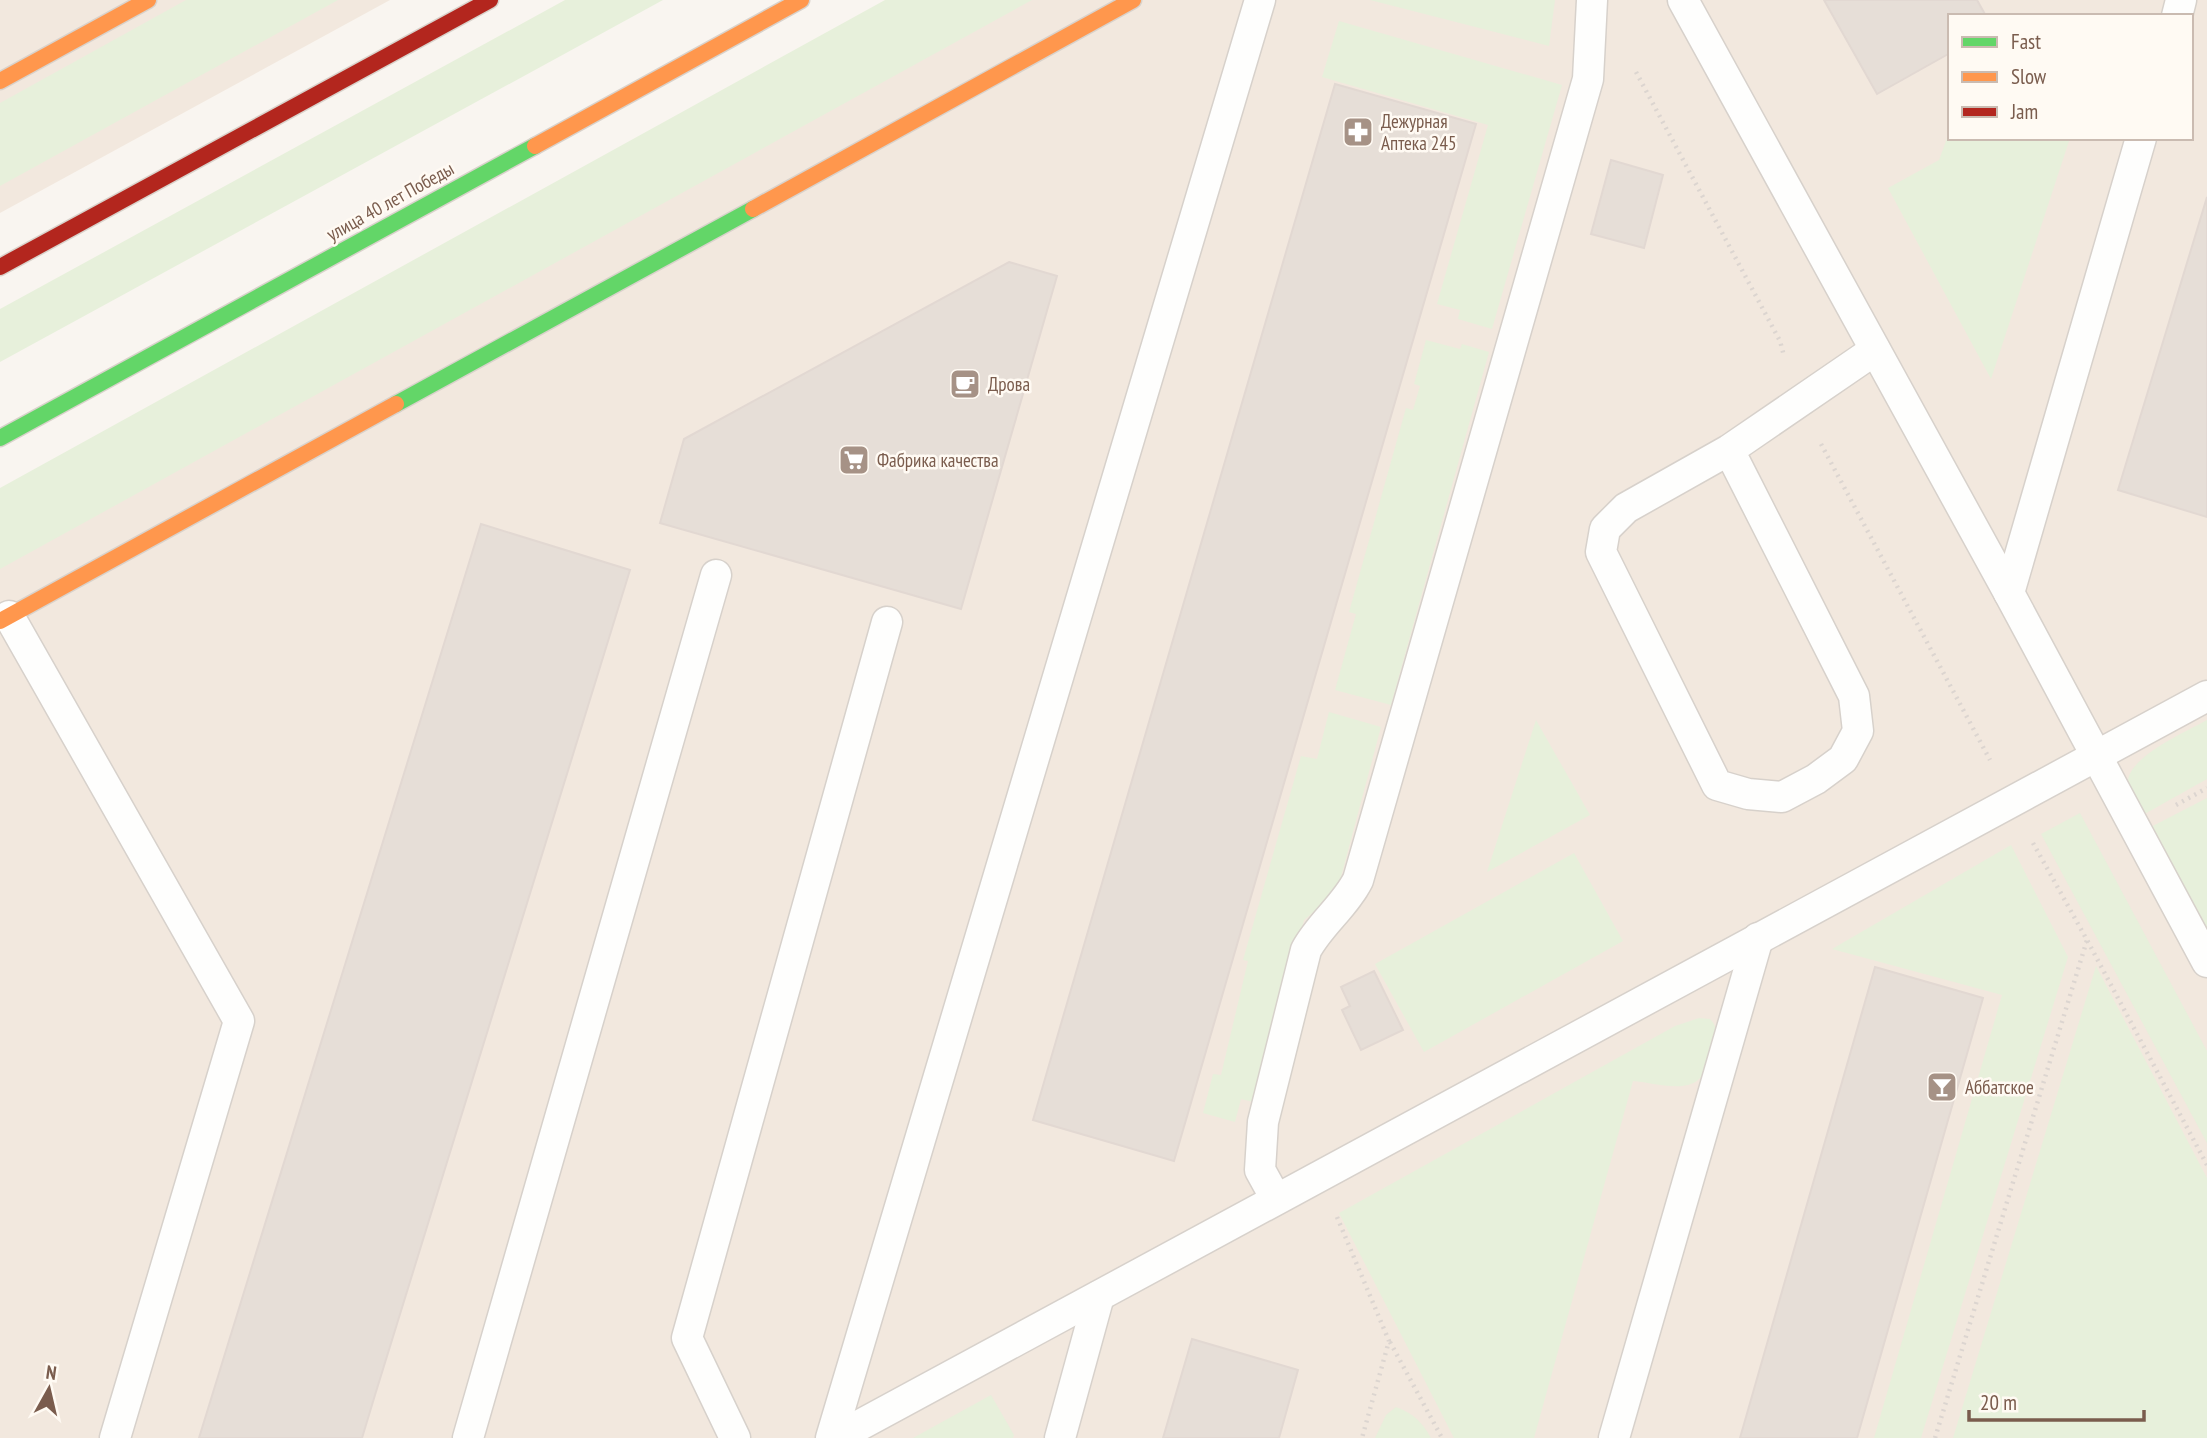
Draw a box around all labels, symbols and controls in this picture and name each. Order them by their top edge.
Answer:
legend [1948,14,2193,140]
text: Fast [2011,28,2041,55]
text: Slow [2011,63,2047,90]
text: Jam [2010,98,2038,125]
place label: Дежурная Аптека 245 [1381,109,1457,155]
pharmacy icon: Дежурная Аптека 245 [1341,115,1375,149]
street label: улица 40 лет Победы [322,156,458,246]
cafe icon: Дрова [948,367,982,401]
place label: Дрова [988,372,1030,396]
supermarket icon: Фабрика качества [837,443,871,477]
place label: Фабрика качества [877,448,999,472]
bar icon: Аббатское [1925,1070,1959,1104]
place label: Аббатское [1965,1075,2034,1099]
north arrow [14,1354,84,1424]
text: N [45,1360,58,1385]
scale bar [1969,1378,2144,1422]
text: 20 m [1980,1389,2017,1416]

